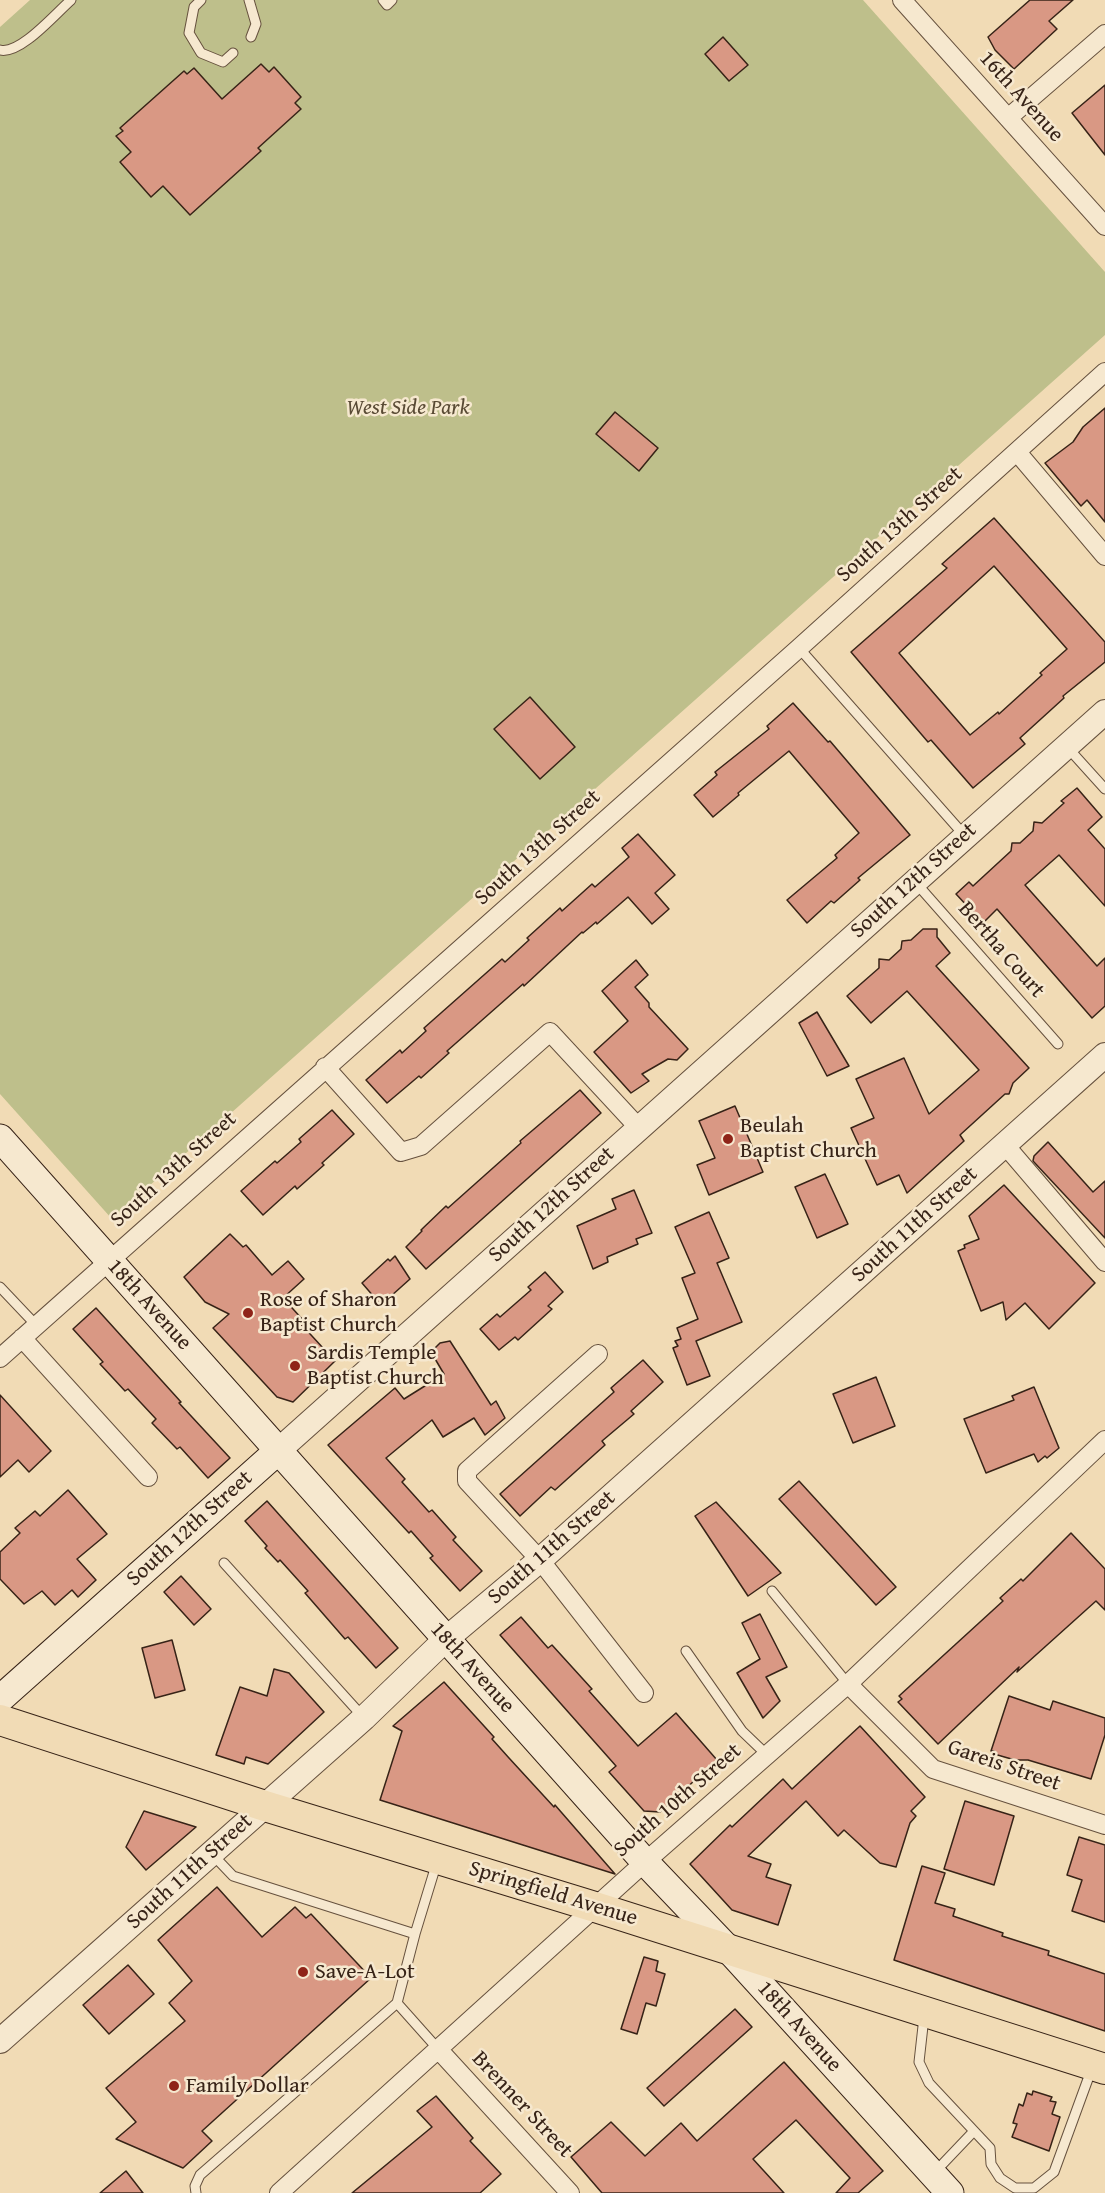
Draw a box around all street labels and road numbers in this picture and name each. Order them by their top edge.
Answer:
street label: 16th Avenue [973,46,1069,148]
street label: South 13th Street [831,461,969,589]
street label: South 13th Street [469,784,607,912]
street label: South 12th Street [845,817,983,945]
street label: Bertha Court [952,896,1050,1004]
street label: South 13th Street [105,1106,243,1234]
street label: South 12th Street [483,1141,621,1269]
street label: South 11th Street [846,1161,984,1289]
street label: 18th Avenue [101,1254,197,1356]
street label: South 12th Street [121,1465,259,1593]
street label: South 11th Street [483,1485,621,1611]
street label: 18th Avenue [424,1617,520,1719]
street label: Gareis Street [944,1734,1064,1798]
street label: South 10th Street [609,1738,747,1864]
street label: South 11th Street [121,1808,259,1936]
street label: Springfield Avenue [465,1856,641,1932]
street label: 18th Avenue [751,1976,847,2078]
street label: Brenner Street [466,2046,578,2164]

